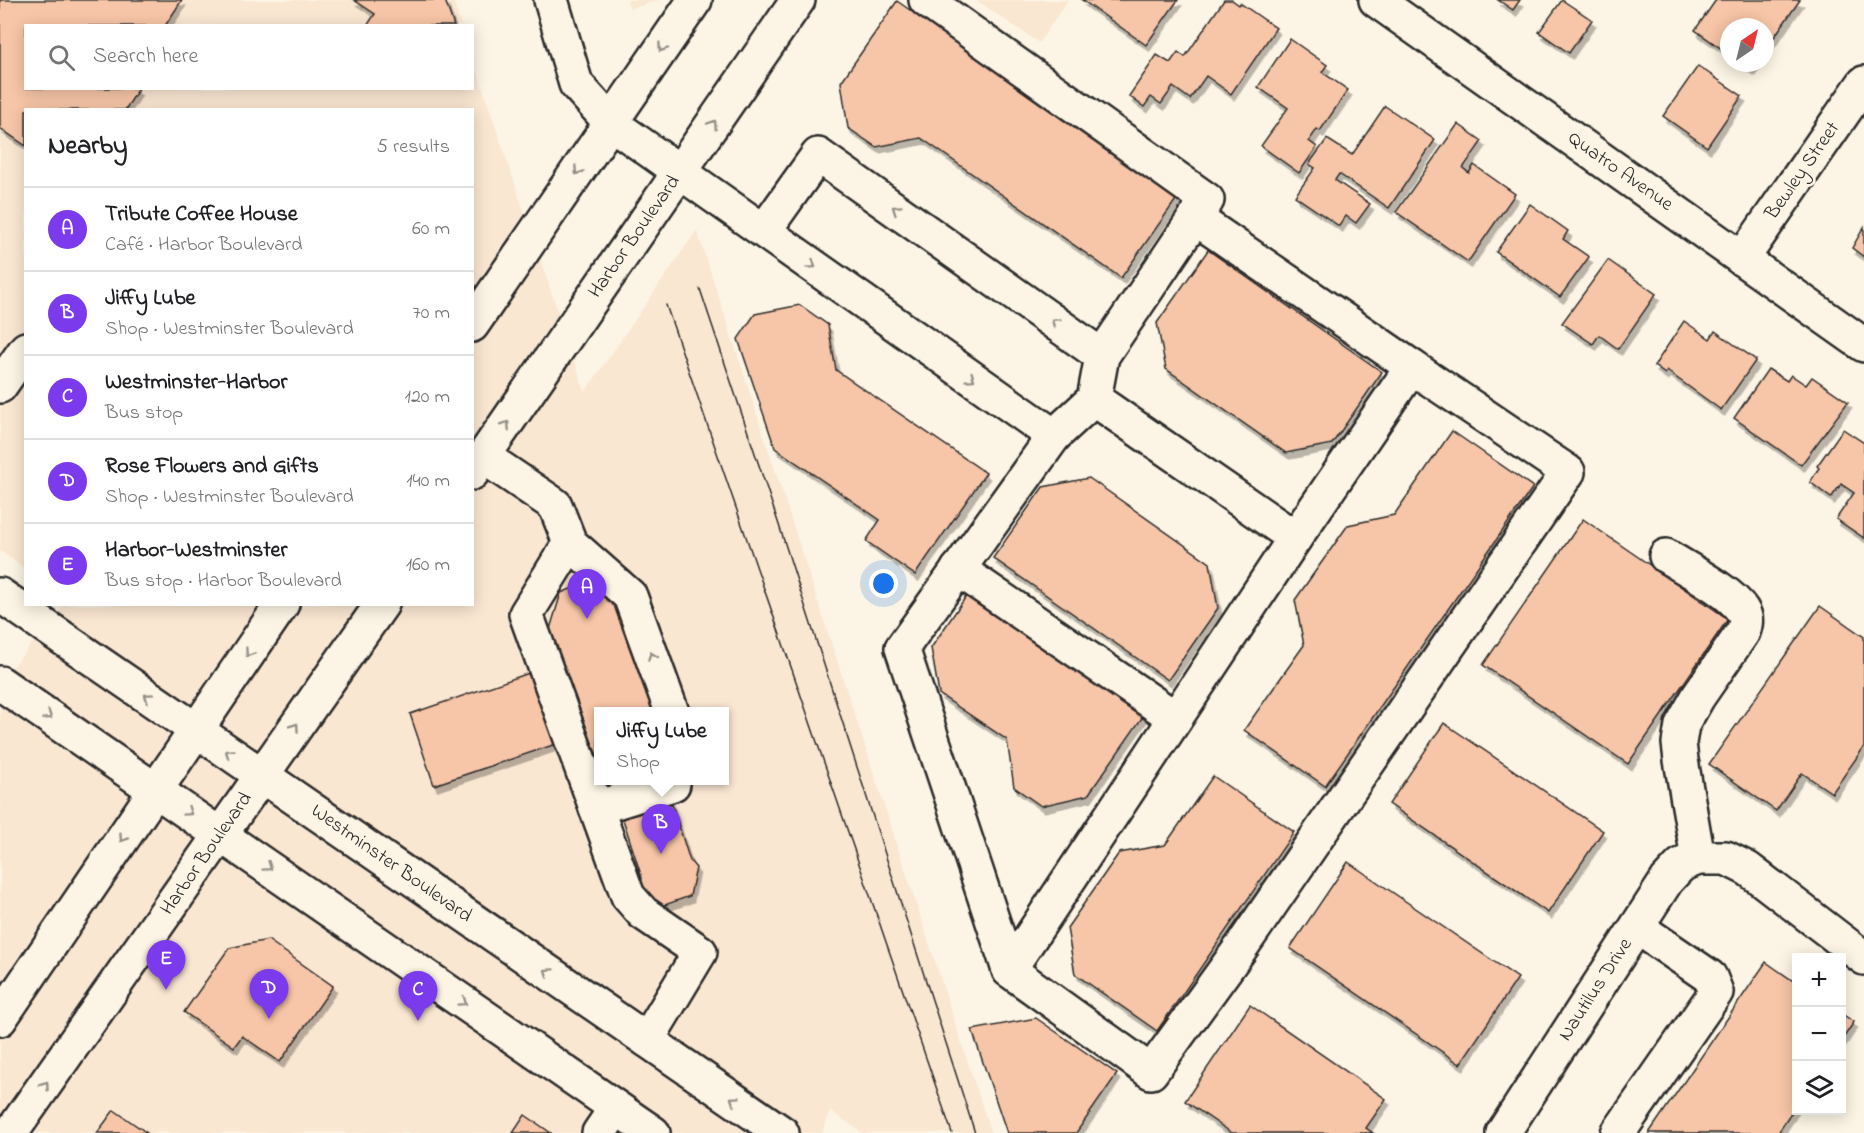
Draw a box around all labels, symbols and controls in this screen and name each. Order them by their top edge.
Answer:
north arrow [1720,18,1774,72]
search box [24,24,474,90]
icon: search [45,41,78,74]
text: Search here [93,41,198,73]
one-way arrow [658,42,669,53]
street label: Bewley Street [1758,116,1848,227]
one-way arrow [706,119,717,130]
street label: Quatro Avenue [1561,125,1679,219]
text: Nearby [48,128,127,166]
text: 5 results [377,133,450,162]
one-way arrow [574,164,585,175]
street label: Harbor Boulevard [582,170,688,304]
text: Tribute Coffee House [105,199,298,231]
one-way arrow [891,205,902,216]
text: A [61,215,74,244]
text: 60 m [412,215,450,244]
text: Café · Harbor Boulevard [105,231,302,260]
one-way arrow [806,258,817,269]
text: Jiffy Lube [105,283,195,315]
text: B [61,299,74,328]
text: 70 m [413,299,450,328]
text: Shop · Westminster Boulevard [105,315,354,344]
one-way arrow [1050,318,1061,329]
text: Westminster-Harbor [105,367,287,399]
one-way arrow [965,371,976,382]
text: C [62,383,73,412]
text: 120 m [405,383,450,412]
text: Bus stop [105,399,183,428]
one-way arrow [499,421,510,432]
text: Rose Flowers and Gifts [105,451,319,483]
text: D [60,467,75,496]
text: 140 m [406,467,450,496]
text: Shop · Westminster Boulevard [105,483,354,512]
text: Harbor-Westminster [105,535,287,567]
text: E [61,551,74,580]
text: 160 m [406,551,450,580]
text: Bus stop · Harbor Boulevard [105,567,342,596]
your location [869,569,898,598]
pin: A [568,570,606,619]
one-way arrow [245,646,256,657]
one-way arrow [646,652,659,662]
one-way arrow [144,693,155,704]
popup [594,707,729,785]
one-way arrow [42,709,53,720]
text: Jiffy Lube [616,716,707,748]
one-way arrow [288,723,299,734]
text: Shop [616,748,660,777]
one-way arrow [225,749,236,760]
street label: Harbor Boulevard [154,787,260,921]
street label: Westminster Boulevard [304,797,478,931]
pin: B [642,804,680,854]
one-way arrow [181,805,192,816]
one-way arrow [119,831,130,842]
one-way arrow [262,860,273,871]
street label: Nautilus Drive [1552,933,1640,1047]
pin: E [146,940,186,990]
map controls [1792,953,1846,1115]
button: + [1792,953,1846,1007]
one-way arrow [544,968,555,979]
pin: D [250,970,288,1019]
pin: C [398,972,438,1021]
one-way arrow [457,995,468,1006]
button: − [1792,1007,1846,1061]
button: layers [1792,1061,1846,1115]
one-way arrow [38,1081,49,1092]
one-way arrow [730,1096,741,1107]

